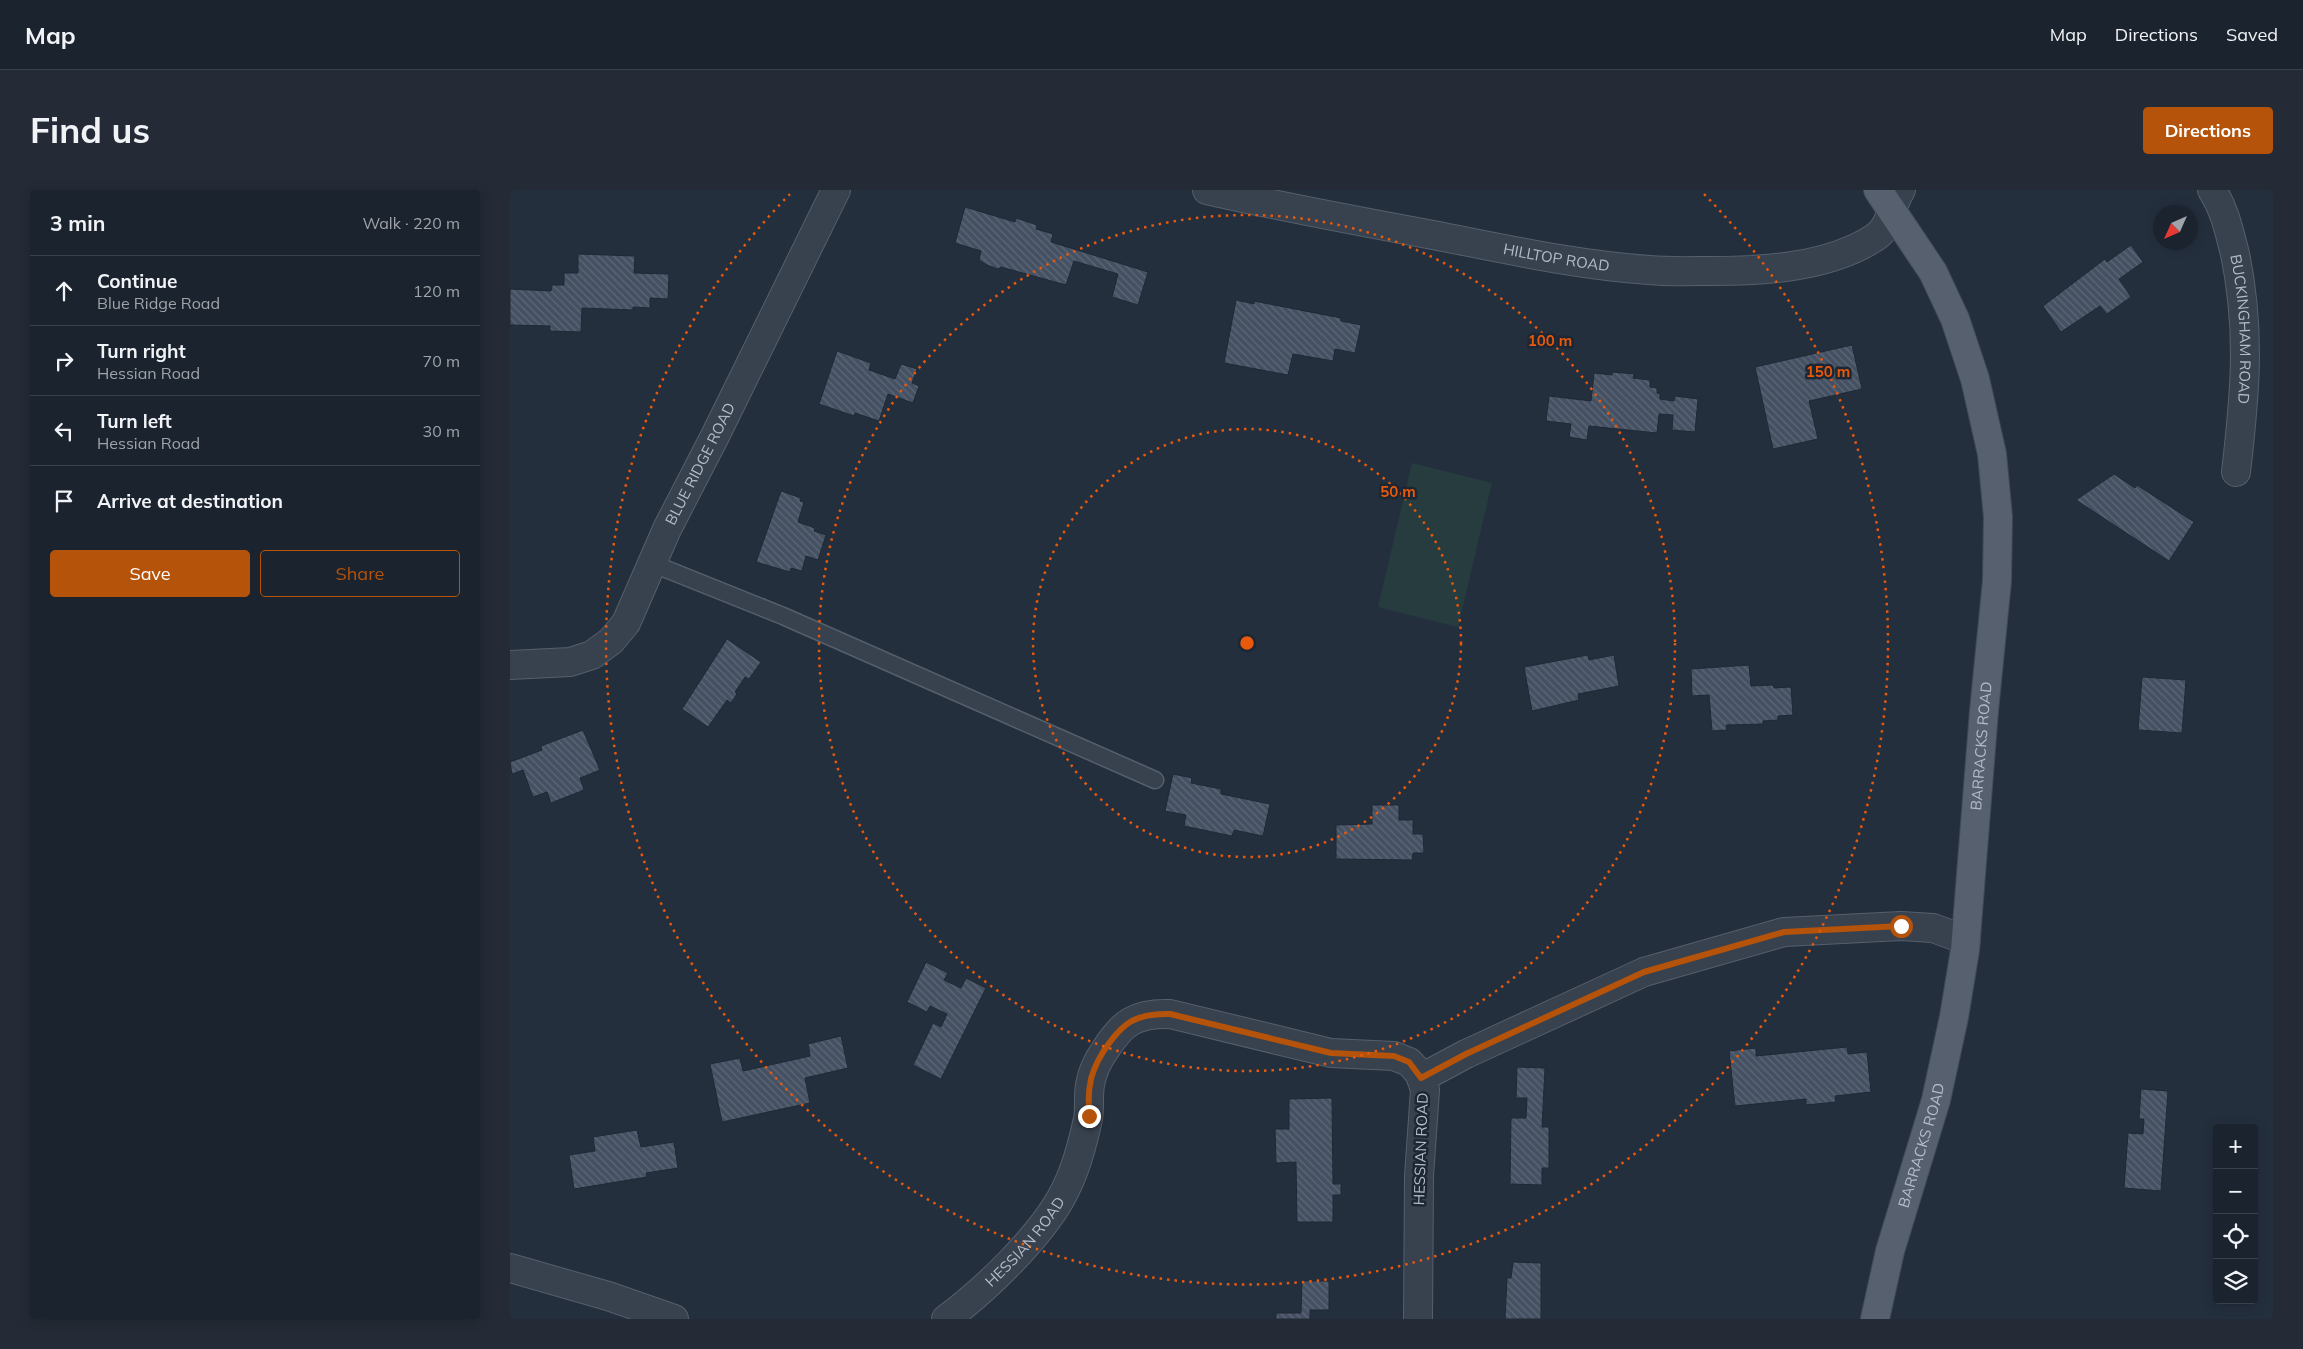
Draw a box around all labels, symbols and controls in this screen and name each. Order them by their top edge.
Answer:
text: Map [25,20,76,50]
text: Map [2050,23,2087,46]
text: Directions [2115,23,2198,46]
text: Saved [2226,23,2278,46]
button: Directions [2143,107,2273,154]
text: Find us [30,108,150,152]
north arrow [2153,205,2198,250]
text: 3 min [50,210,105,236]
text: Walk · 220 m [362,213,460,233]
street label: HILLTOP ROAD [1502,239,1611,275]
street label: BUCKINGHAM ROAD [2226,253,2255,405]
text: Continue [97,269,177,293]
icon: ahead [50,277,78,305]
text: 120 m [413,281,460,301]
text: Blue Ridge Road [97,293,220,313]
text: 100 m [1528,331,1572,350]
text: Turn right [97,339,186,363]
icon: right [50,347,78,375]
text: 70 m [423,351,460,371]
text: 150 m [1806,362,1850,381]
text: Hessian Road [97,363,200,383]
street label: BLUE RIDGE ROAD [661,399,739,528]
text: Turn left [97,409,172,433]
icon: left [50,417,78,445]
text: 30 m [423,421,460,441]
text: Hessian Road [97,433,200,453]
text: 50 m [1380,482,1416,501]
icon: arrive [50,487,78,515]
text: Arrive at destination [97,489,283,513]
button: Save [50,550,250,597]
button: Share [260,550,460,597]
centre of rings [1238,634,1256,652]
street label: BARRACKS ROAD [1966,681,1996,811]
route start [1890,915,1913,938]
street label: BARRACKS ROAD [1894,1081,1948,1210]
street label: HESSIAN ROAD [1409,1092,1432,1206]
route end [1078,1105,1101,1128]
map controls [2213,1124,2258,1304]
button: + [2213,1124,2258,1169]
button: − [2213,1169,2258,1214]
street label: HESSIAN ROAD [981,1193,1069,1291]
button: locate [2213,1214,2258,1259]
button: layers [2213,1259,2258,1304]

